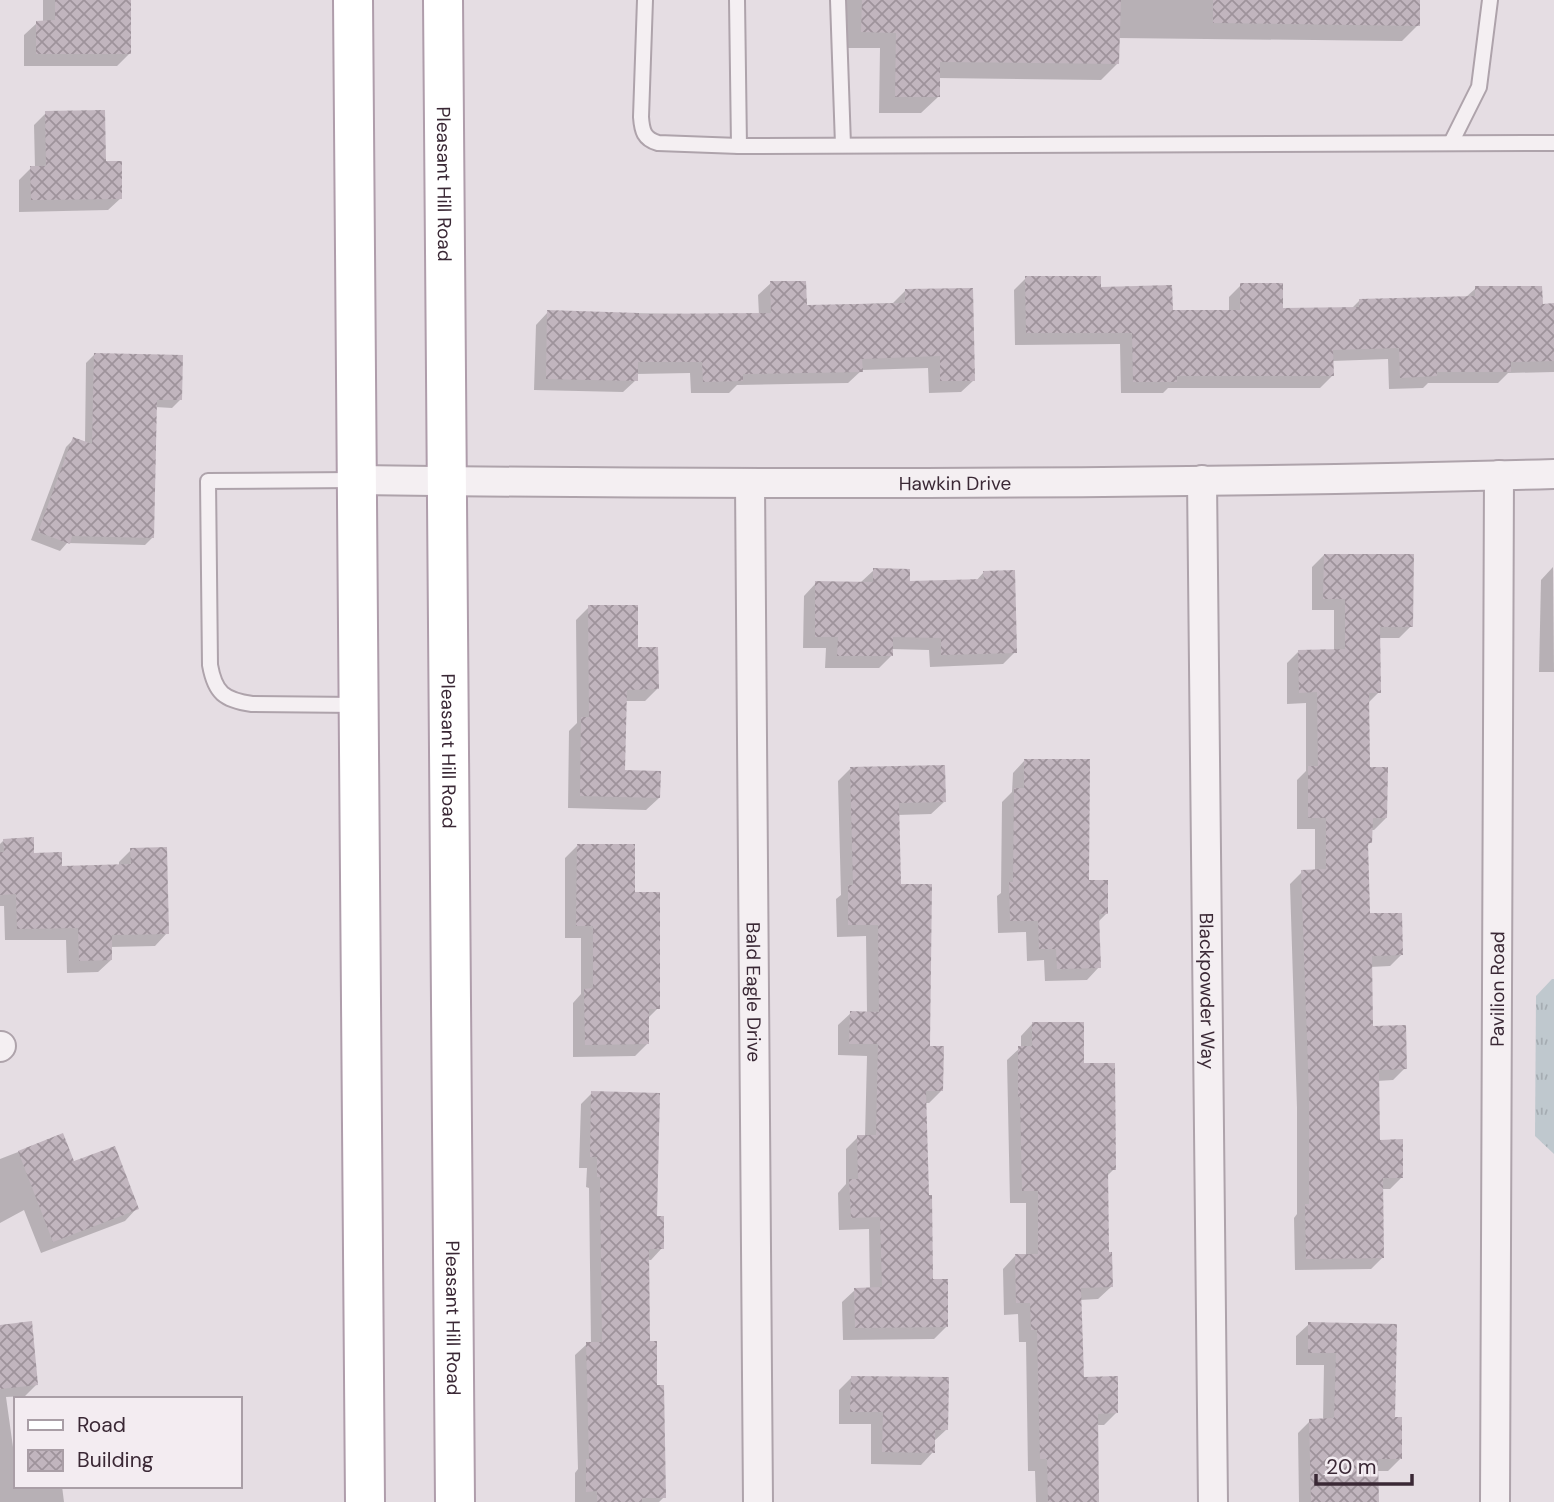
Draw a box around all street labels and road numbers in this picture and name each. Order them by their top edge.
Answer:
street label: Pleasant Hill Road [431,106,457,262]
street label: Hawkin Drive [899,471,1011,496]
street label: Pleasant Hill Road [435,673,462,829]
street label: Blackpowder Way [1194,913,1220,1070]
street label: Bald Eagle Drive [740,922,767,1062]
street label: Pavilion Road [1485,931,1510,1047]
street label: Pleasant Hill Road [440,1240,466,1396]

